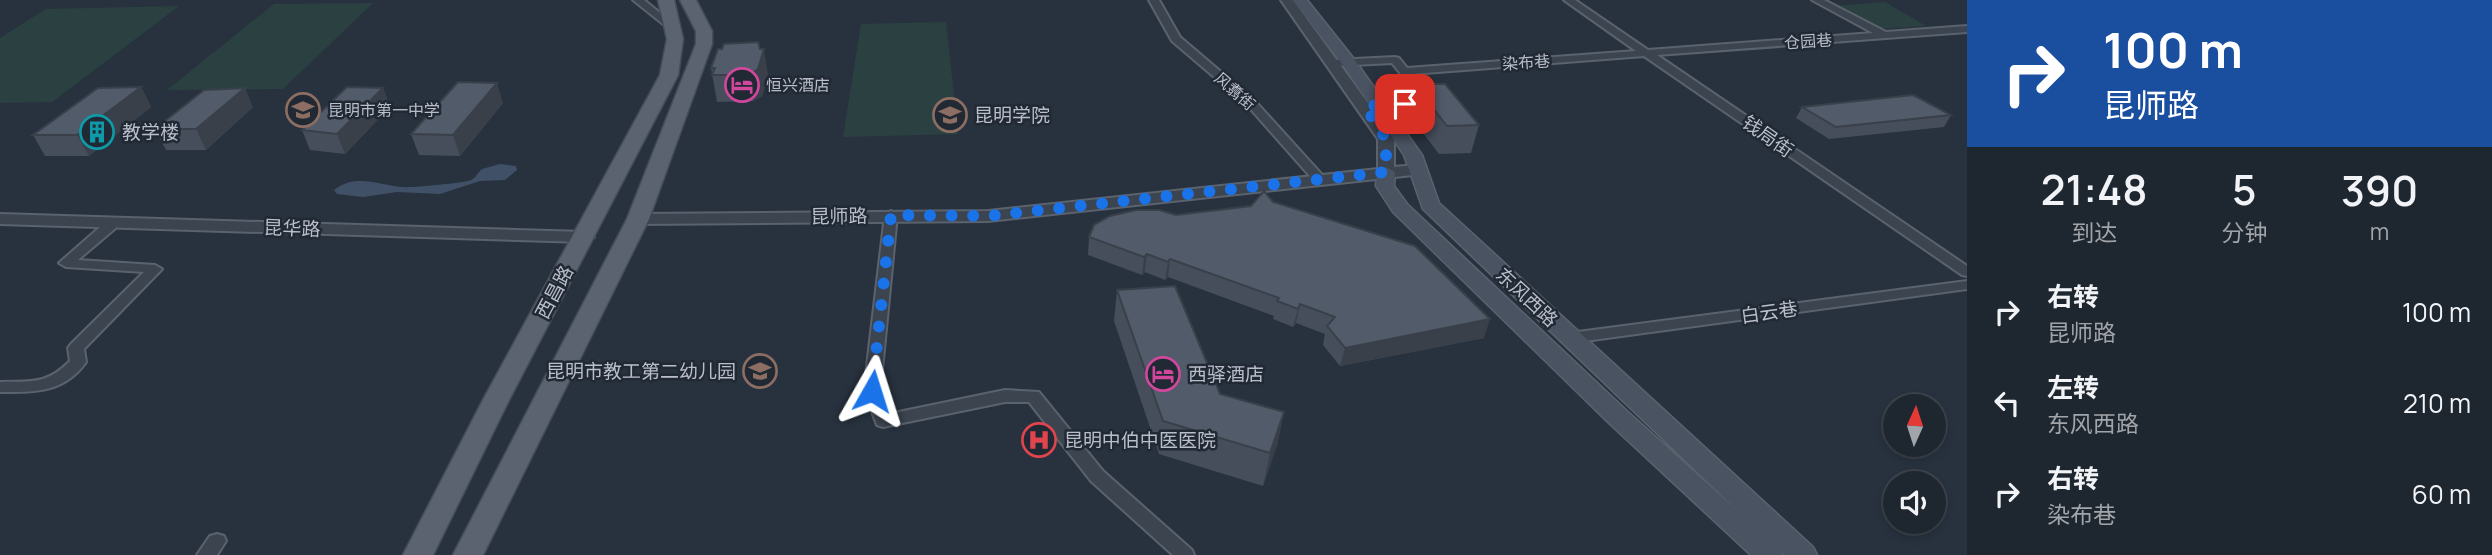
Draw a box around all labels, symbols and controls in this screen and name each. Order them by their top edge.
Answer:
text: 100 m [2103,16,2243,83]
street label: 仓园巷 [1783,28,1833,54]
icon: right [1988,28,2079,119]
street label: 染布巷 [1501,49,1551,75]
hotel icon: 恒兴酒店 [723,66,761,104]
street label: 风翥街 [1210,67,1260,115]
place label: 恒兴酒店 [766,74,830,96]
pin [1375,74,1435,134]
text: 昆师路 [2103,83,2199,127]
icon: arrive [1386,85,1424,123]
school or university icon: 昆明市第一中学 [284,91,322,129]
school or university icon: 昆明学院 [931,96,969,134]
place label: 昆明市第一中学 [328,99,440,121]
place label: 昆明学院 [974,102,1050,128]
street label: 钱局街 [1737,109,1799,163]
building icon: 教学楼 [78,113,116,151]
place label: 教学楼 [122,119,179,145]
text: 21:48 [2041,160,2148,218]
text: 5 [2232,160,2257,218]
text: 390 [2341,161,2418,219]
street label: 昆师路 [810,203,868,229]
street label: 昆华路 [263,214,321,242]
text: m [2370,215,2389,247]
text: 到达 [2071,216,2117,248]
text: 分钟 [2221,216,2267,248]
street label: 西昌路 [529,261,579,323]
street label: 东风西路 [1490,262,1564,332]
text: 右转 [2047,278,2099,314]
icon: right [1988,293,2026,331]
text: 100 m [2402,294,2471,330]
street label: 白云巷 [1739,295,1799,329]
text: 昆师路 [2047,316,2116,348]
school or university icon: 昆明市教工第二幼儿园 [741,352,779,390]
position arrow [835,354,909,428]
hotel icon: 西驿酒店 [1144,355,1182,393]
place label: 昆明市教工第二幼儿园 [546,358,736,384]
place label: 西驿酒店 [1188,361,1264,387]
text: 左转 [2047,369,2099,405]
icon: left [1988,384,2026,422]
text: 210 m [2403,385,2471,421]
north arrow [1883,394,1946,457]
map controls [1883,394,1946,534]
text: 东风西路 [2047,407,2139,439]
hospital icon: 昆明中伯中医医院 [1020,421,1058,459]
place label: 昆明中伯中医医院 [1064,427,1216,453]
text: 右转 [2047,460,2099,496]
button: sound [1883,471,1946,534]
icon: right [1988,475,2026,513]
text: 60 m [2412,476,2471,512]
text: 染布巷 [2047,498,2116,530]

